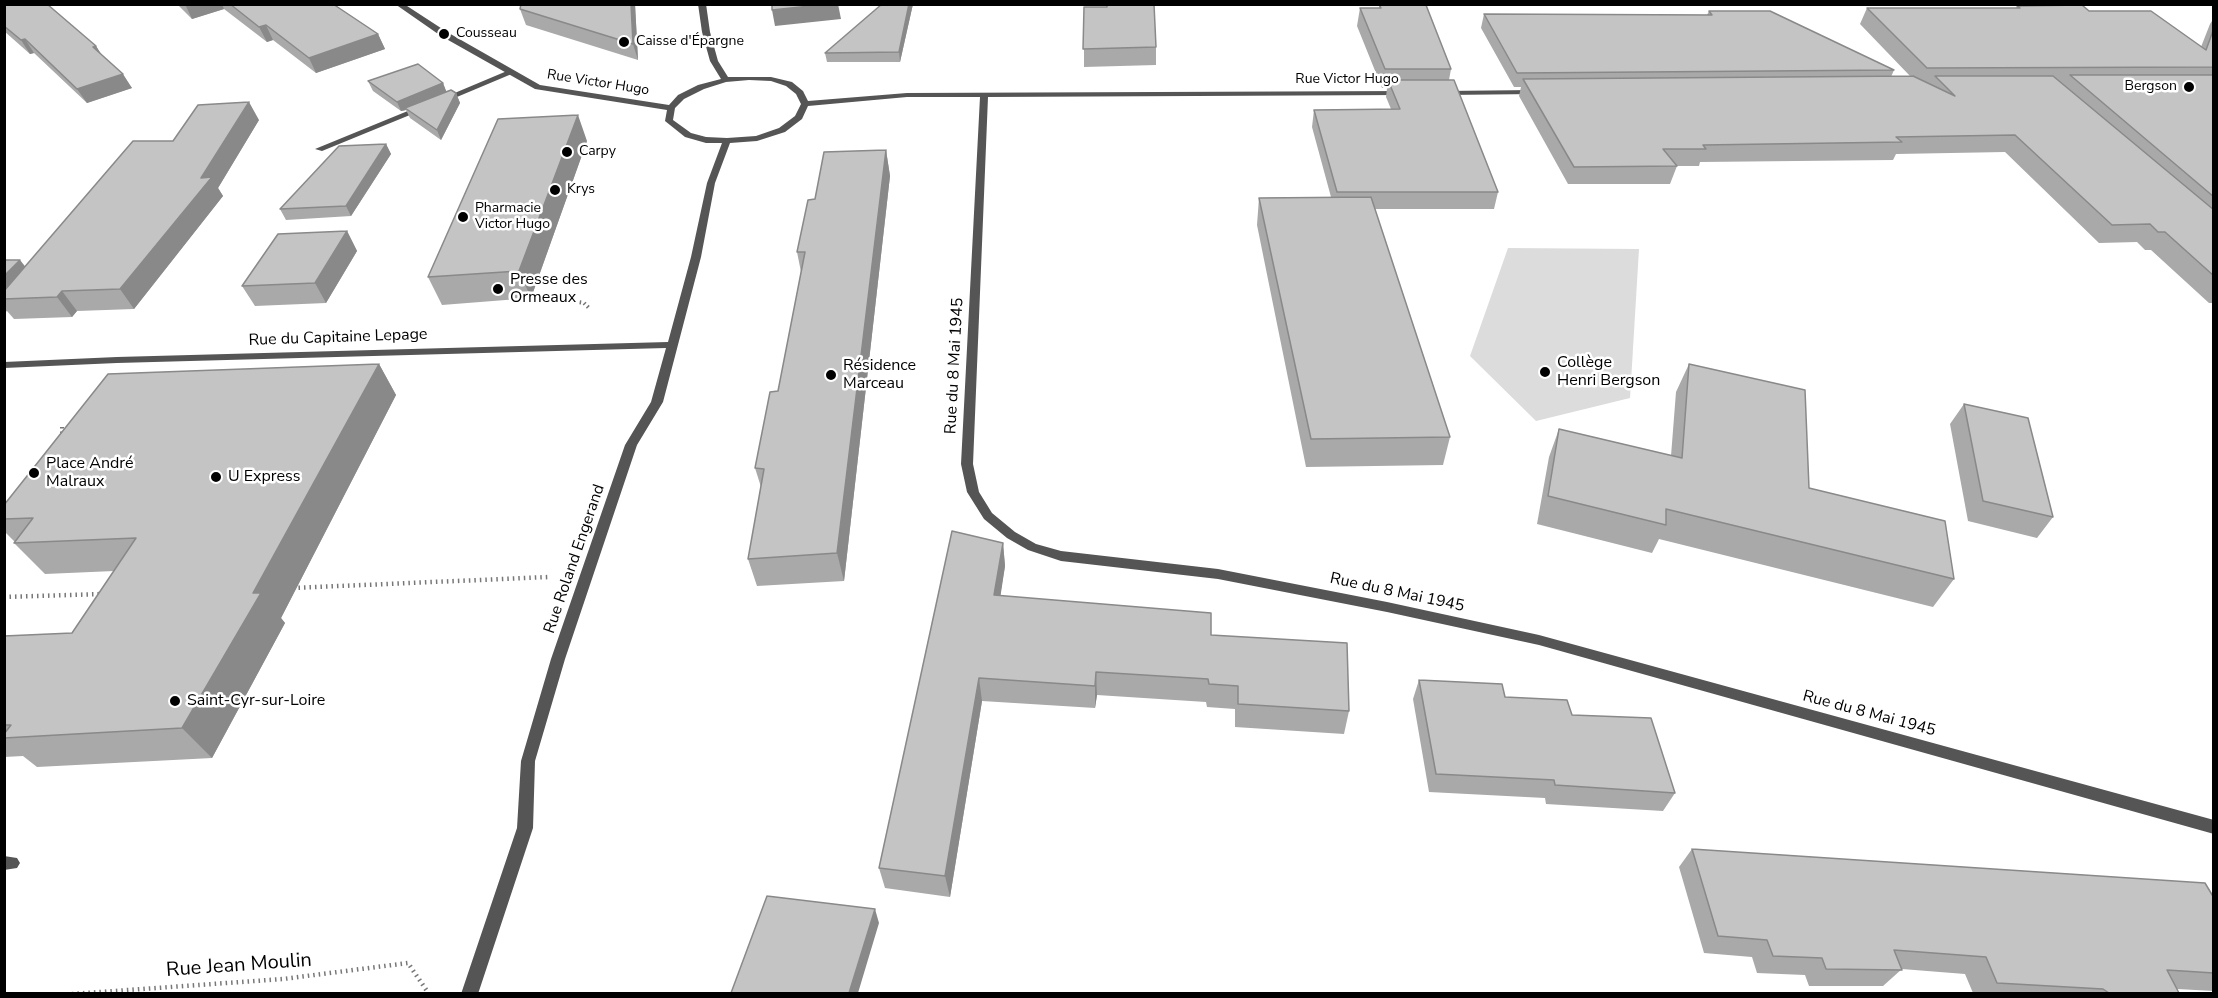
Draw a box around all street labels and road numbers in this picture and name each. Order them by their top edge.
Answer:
street label: Rue Victor Hugo [546,67,650,99]
street label: Rue Victor Hugo [1295,72,1399,88]
street label: Rue du 8 Mai 1945 [942,297,968,435]
street label: Rue du Capitaine Lepage [248,325,428,351]
street label: Rue Roland Engerand [540,482,610,636]
street label: Rue du 8 Mai 1945 [1328,569,1466,617]
street label: Rue du 8 Mai 1945 [1800,687,1938,741]
street label: Rue Jean Moulin [165,949,313,983]

